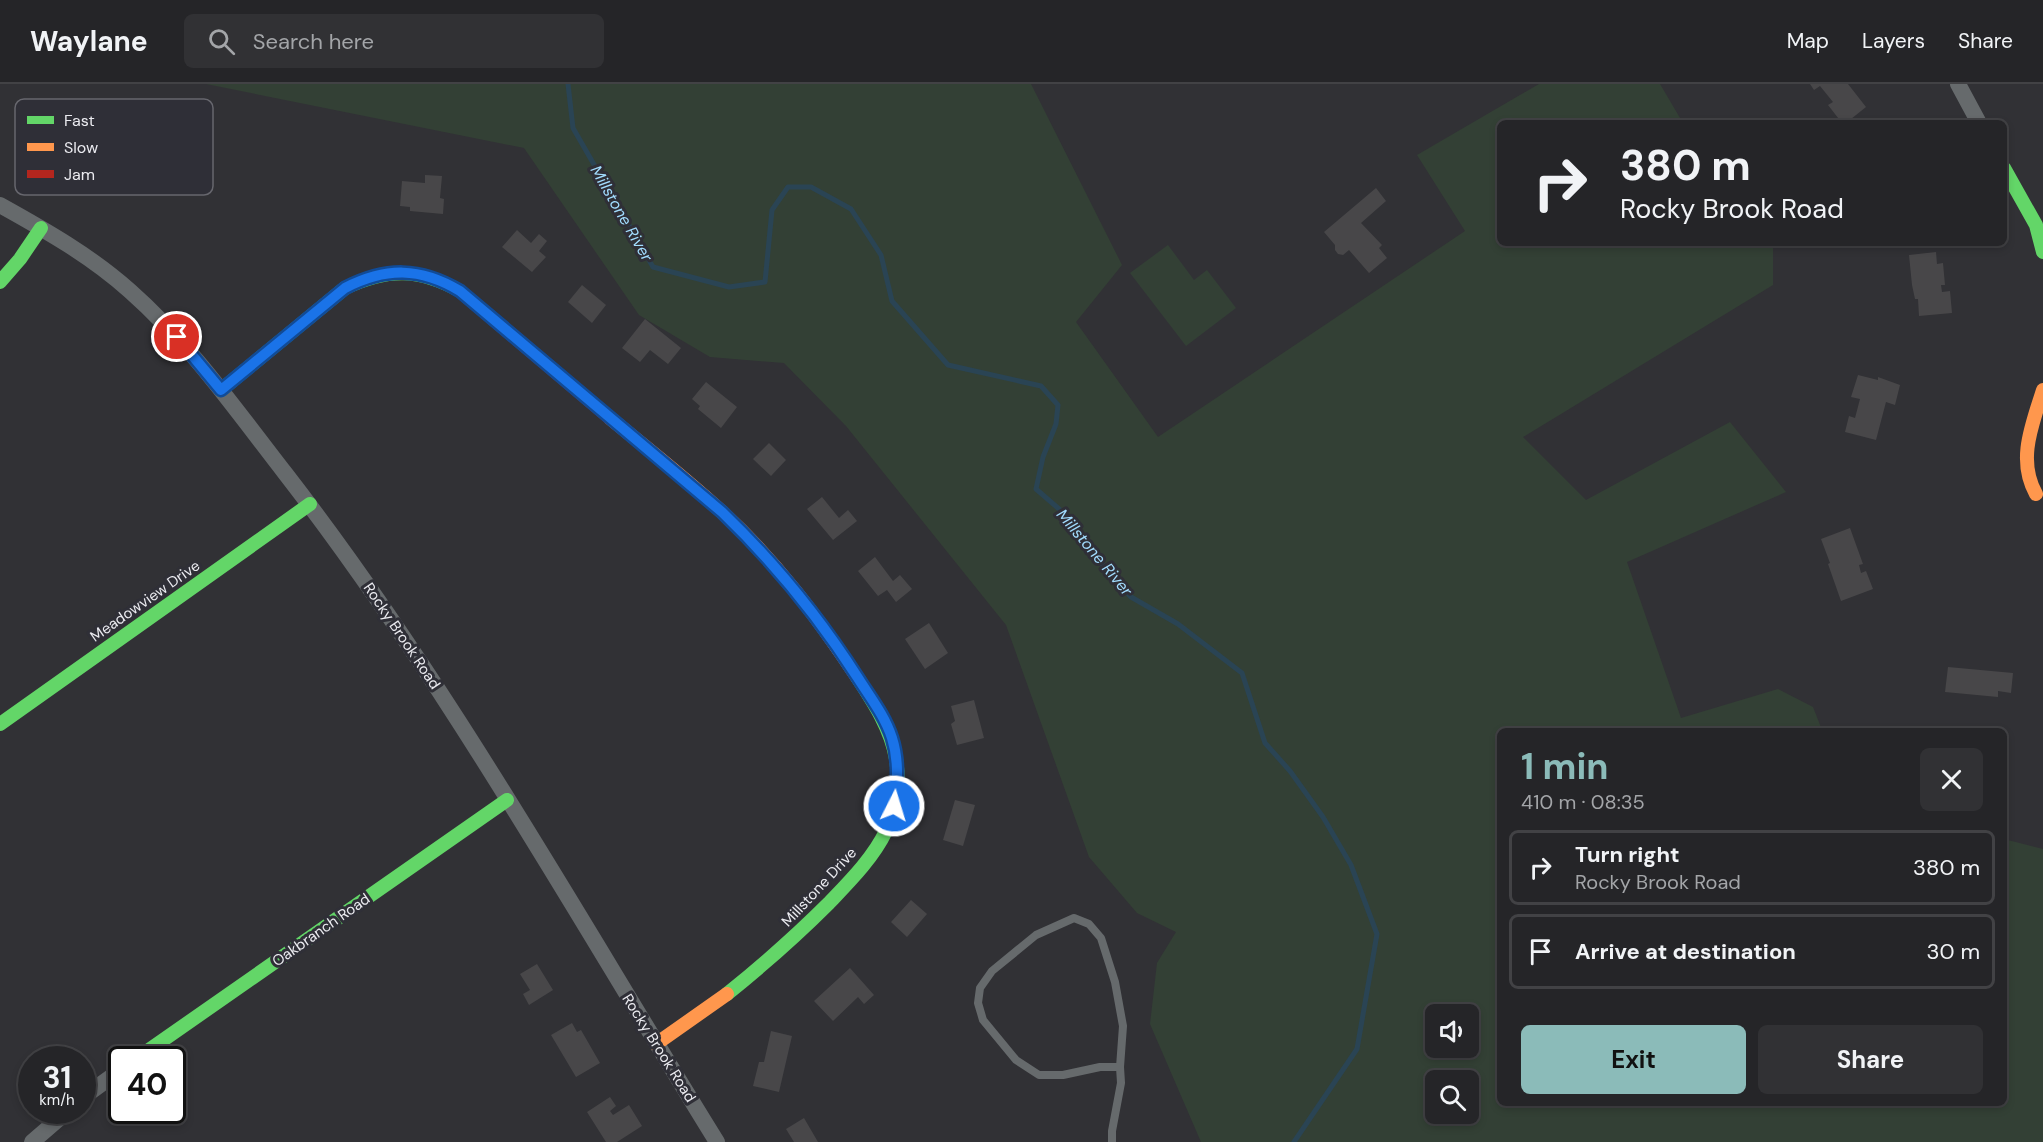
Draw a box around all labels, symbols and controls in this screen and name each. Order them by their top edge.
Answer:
search box [184,14,604,68]
text: Waylane [30,23,148,60]
icon: search [205,25,238,58]
text: Search here [253,27,374,56]
text: Map [1787,27,1829,55]
text: Layers [1862,27,1925,55]
text: Share [1958,27,2013,55]
legend [15,99,213,195]
text: Fast [64,110,95,131]
text: Slow [64,137,98,158]
text: 380 m [1620,138,1751,193]
icon: right [1521,144,1599,222]
water label: Millstone River [586,161,658,266]
text: Jam [64,164,95,185]
text: Rocky Brook Road [1620,191,1844,226]
pin [151,311,202,362]
icon: arrive [160,320,193,353]
water label: Millstone River [1052,504,1138,601]
street label: Meadowview Drive [86,556,204,646]
street label: Rocky Brook Road [359,579,445,693]
text: 1 min [1521,743,1609,790]
button: close [1920,748,1983,811]
position arrow [862,774,926,838]
text: 410 m · 08:35 [1521,789,1645,815]
text: Turn right [1575,840,1680,869]
street label: Millstone Drive [777,843,861,931]
icon: right [1524,851,1557,884]
text: 380 m [1913,853,1980,882]
text: Rocky Brook Road [1575,869,1741,895]
street label: Oakbranch Road [268,889,374,971]
icon: arrive [1524,935,1557,968]
text: Arrive at destination [1575,937,1796,966]
text: 30 m [1926,937,1980,966]
street label: Rocky Brook Road [618,990,700,1106]
map controls [1425,1004,1479,1124]
button: sound [1425,1004,1479,1058]
button: Exit [1521,1025,1746,1094]
button: Share [1758,1025,1983,1094]
speed limit sign: 40 [108,1046,186,1124]
text: 31 [43,1058,71,1097]
button: search [1425,1070,1479,1124]
text: km/h [39,1090,75,1110]

